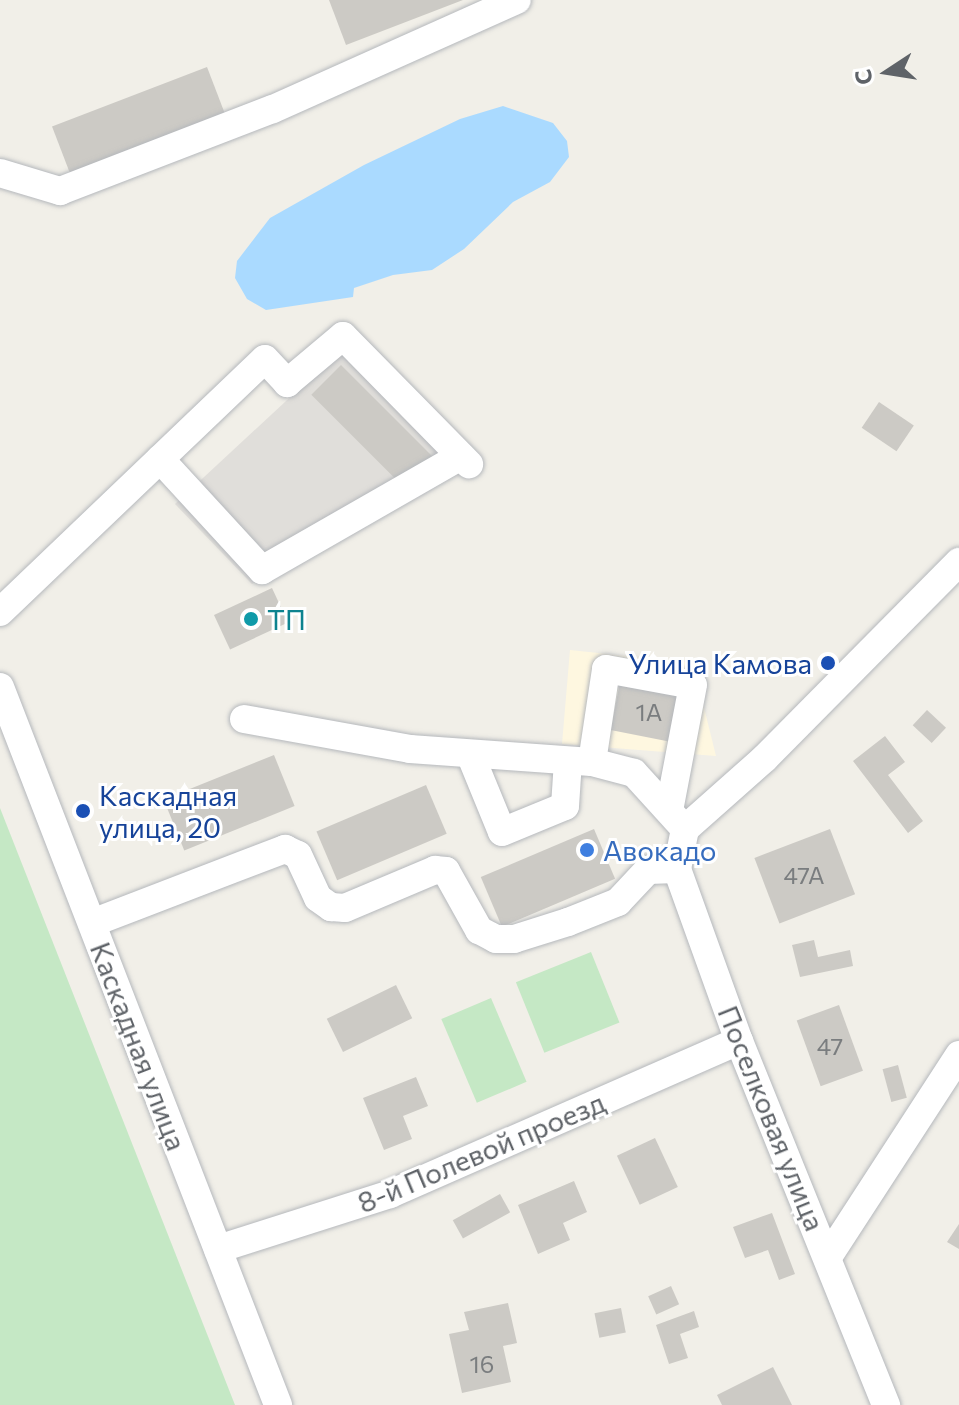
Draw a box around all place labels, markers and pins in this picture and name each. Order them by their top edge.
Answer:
place label: ТП [267,602,306,636]
marker: ТП [242,610,260,628]
place label: Улица Камова [628,646,812,680]
marker: Улица Камова [819,654,837,672]
place label: Каскадная улица, 20 [99,778,237,844]
marker: Каскадная улица, 20 [74,802,92,820]
place label: Авокадо [603,833,717,867]
marker: Авокадо [578,841,596,859]

